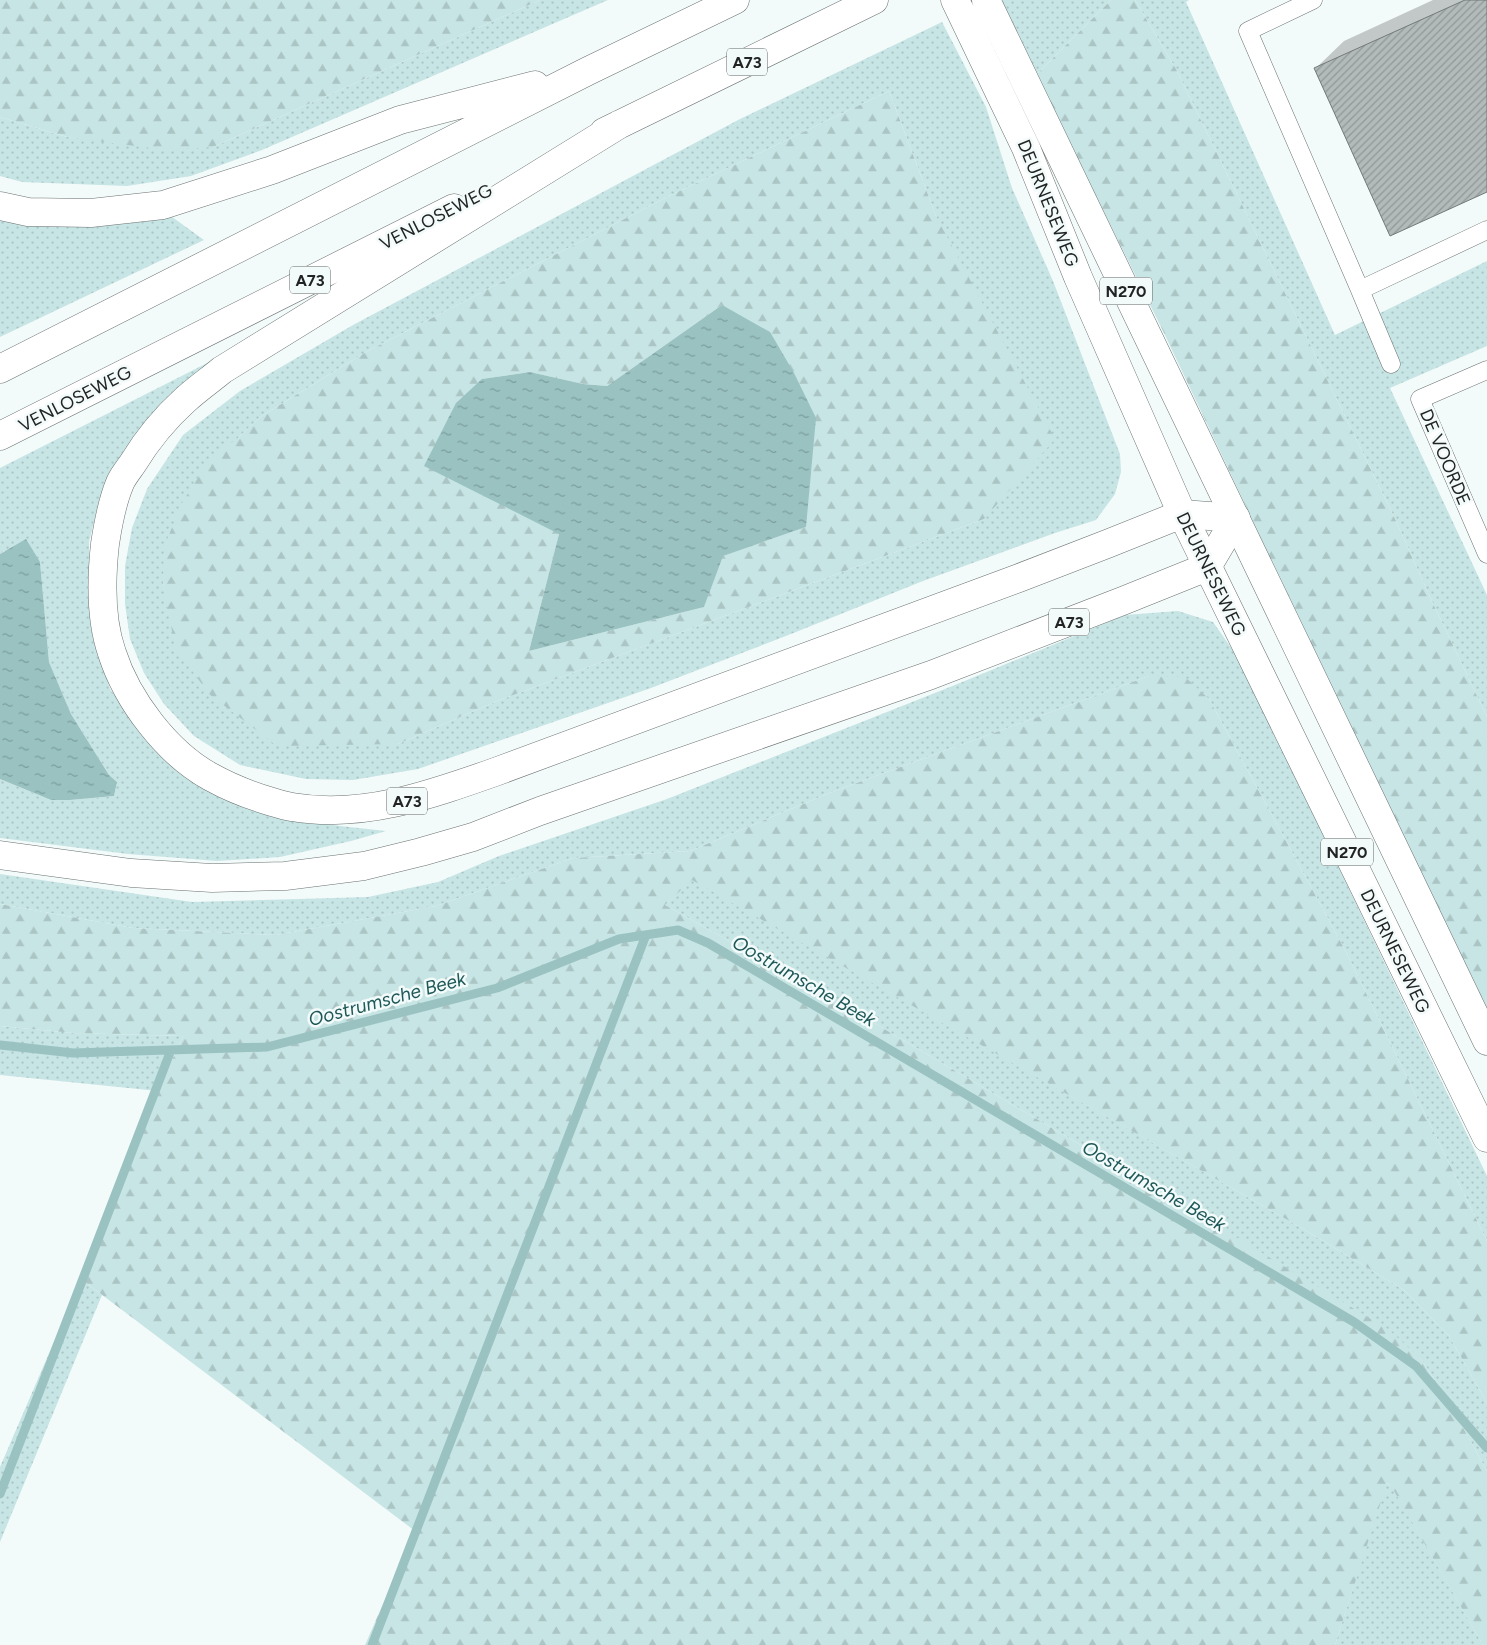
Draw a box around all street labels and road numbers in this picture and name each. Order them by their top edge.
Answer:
road number: A73 [727,48,767,76]
street label: DEURNESEWEG [1013,136,1084,270]
street label: VENLOSEWEG [376,179,496,255]
road number: A73 [290,266,330,294]
road number: N270 [1100,278,1152,304]
street label: VENLOSEWEG [15,361,135,437]
street label: DE VOORDE [1415,406,1475,508]
street label: DEURNESEWEG [1172,509,1251,640]
road number: A73 [1049,608,1089,636]
road number: A73 [387,788,427,814]
road number: N270 [1321,839,1373,866]
street label: DEURNESEWEG [1356,886,1435,1017]

